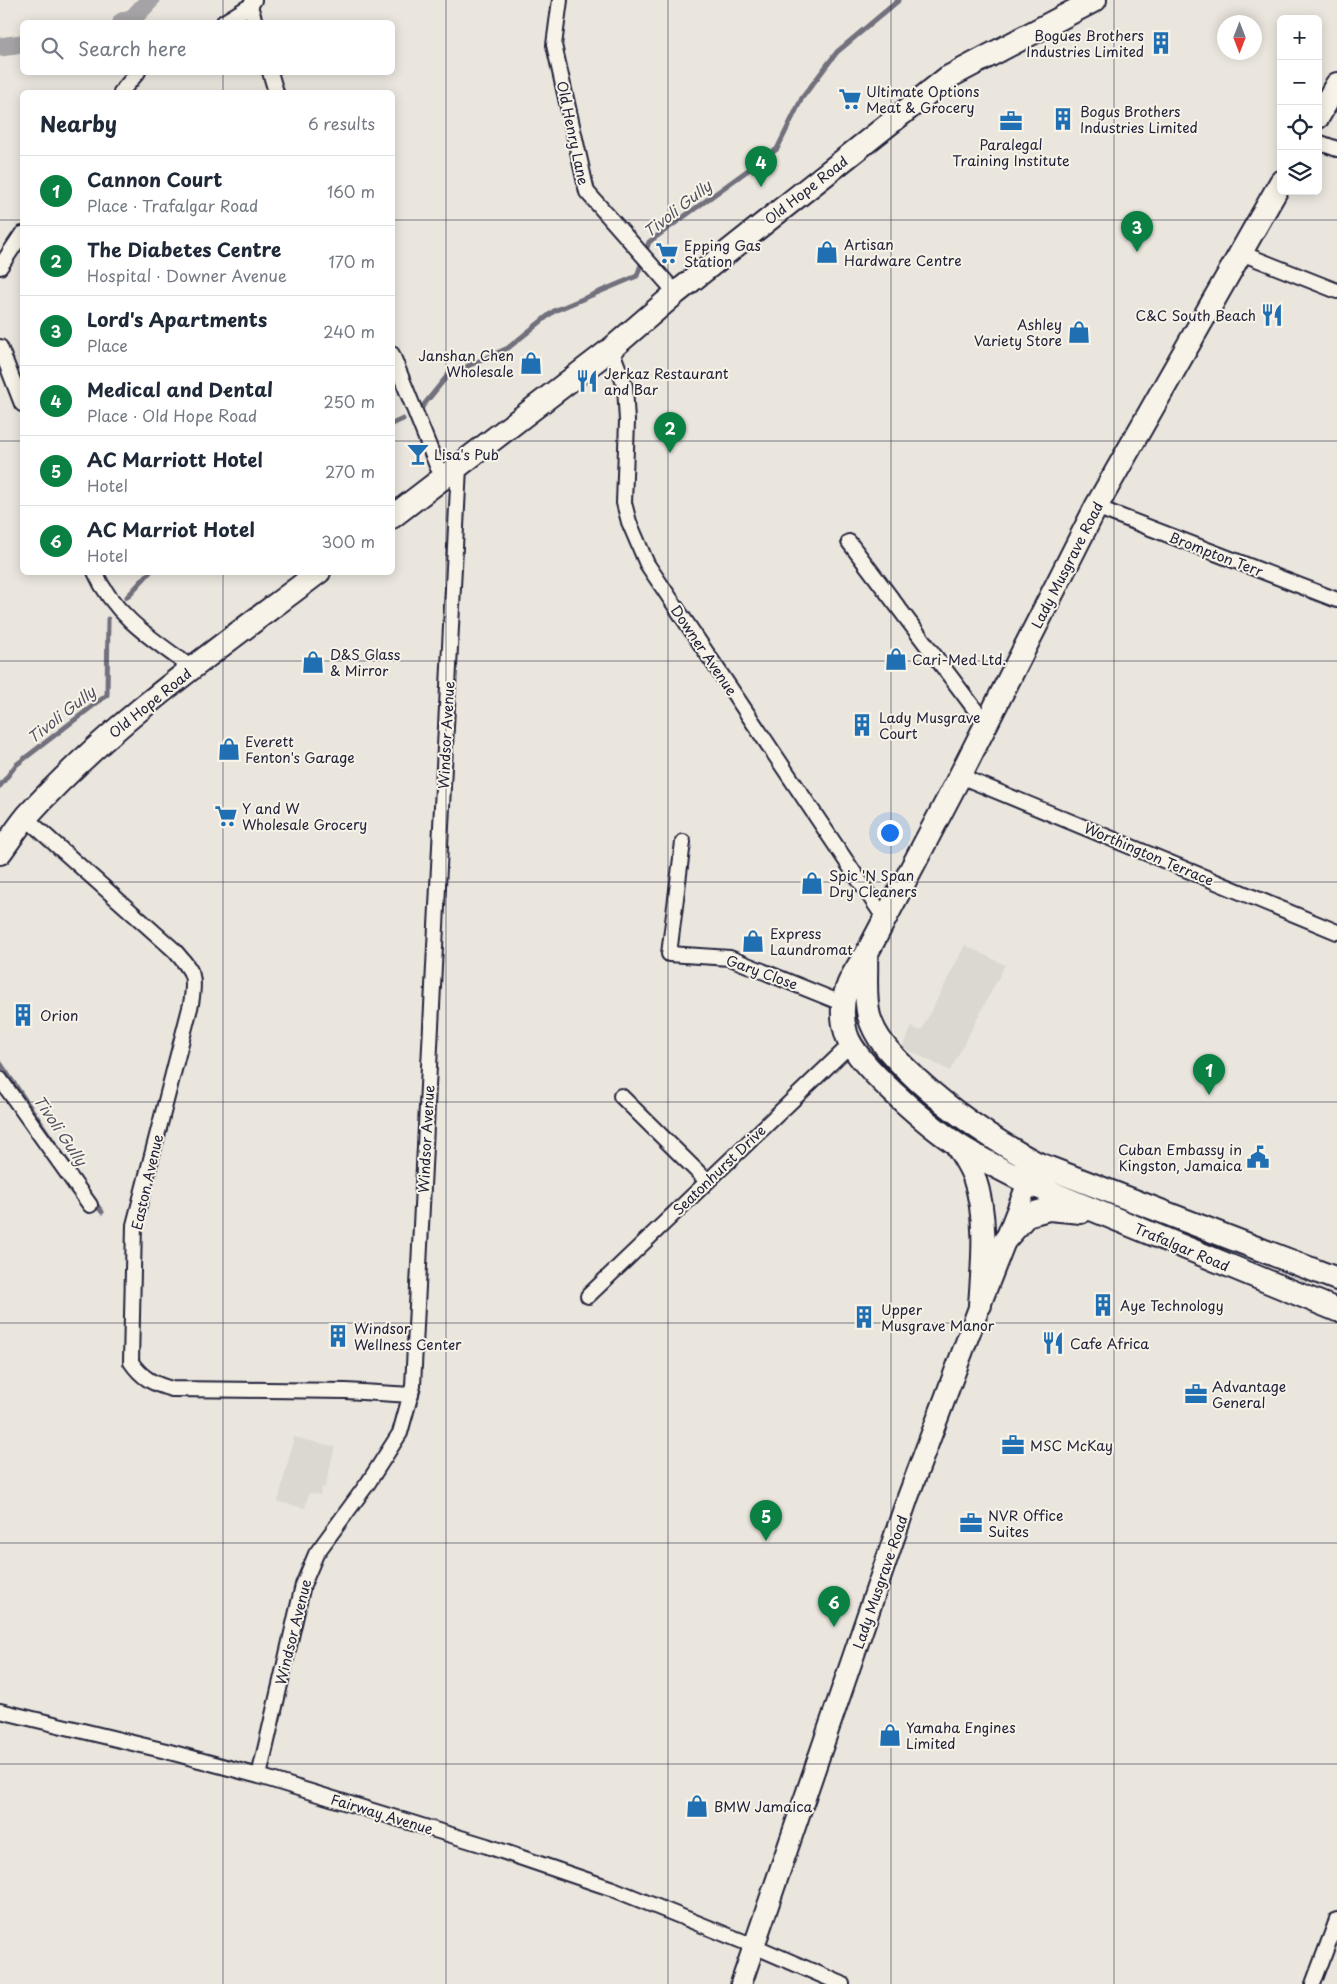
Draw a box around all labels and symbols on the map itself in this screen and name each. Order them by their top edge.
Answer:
north arrow [1217,15,1262,60]
place label: Bogues Brothers Industries Limited [1026,25,1144,62]
building icon: Bogues Brothers Industries Limited [1148,30,1174,56]
street label: Old Henry Lane [552,79,594,187]
place label: Ultimate Options Meat & Grocery [866,81,979,118]
supermarket icon: Ultimate Options Meat & Grocery [837,86,863,112]
place label: Bogus Brothers Industries Limited [1080,101,1198,138]
building icon: Bogus Brothers Industries Limited [1050,106,1076,132]
office icon: Paralegal Training Institute [998,108,1024,134]
place label: Paralegal Training Institute [952,134,1070,171]
pin: 4 [745,146,777,187]
street label: Old Hope Road [760,151,852,229]
water label: Tivoli Gully [638,173,717,242]
pin: 3 [1121,211,1153,252]
place label: Artisan Hardware Centre [844,234,962,271]
place label: Epping Gas Station [684,235,761,272]
shop icon: Artisan Hardware Centre [814,239,840,265]
supermarket icon: Epping Gas Station [654,240,680,266]
restaurant icon: C&C South Beach [1259,302,1285,328]
place label: C&C South Beach [1136,305,1256,326]
place label: Ashley Variety Store [974,314,1062,351]
shop icon: Ashley Variety Store [1066,319,1092,345]
place label: Janshan Chen Wholesale [418,345,514,382]
shop icon: Janshan Chen Wholesale [518,350,544,376]
place label: Jerkaz Restaurant and Bar [604,363,729,400]
restaurant icon: Jerkaz Restaurant and Bar [574,368,600,394]
pin: 2 [654,412,686,453]
bar icon: Lisa's Pub [405,441,431,467]
place label: Lisa's Pub [434,444,499,465]
street label: Lady Musgrave Road [1026,498,1108,632]
street label: Brompton Terr [1166,526,1267,582]
street label: Downer Avenue [666,600,742,700]
place label: D&S Glass & Mirror [330,644,401,681]
shop icon: Cari-Med Ltd. [883,646,909,672]
shop icon: D&S Glass & Mirror [300,649,326,675]
place label: Cari-Med Ltd. [912,649,1006,670]
street label: Old Hope Road [104,663,196,743]
water label: Tivoli Gully [22,679,101,748]
street label: Windsor Avenue [433,680,459,790]
place label: Lady Musgrave Court [879,707,980,744]
building icon: Lady Musgrave Court [849,712,875,738]
place label: Everett Fenton's Garage [245,731,355,768]
shop icon: Everett Fenton's Garage [216,736,242,762]
place label: Y and W Wholesale Grocery [242,798,367,835]
supermarket icon: Y and W Wholesale Grocery [213,803,239,829]
street label: Worthington Terrace [1081,817,1217,891]
your location [877,820,903,846]
place label: Spic 'N Span Dry Cleaners [829,865,917,902]
shop icon: Spic 'N Span Dry Cleaners [799,870,825,896]
place label: Express Laundromat [770,923,853,960]
shop icon: Express Laundromat [740,928,766,954]
street label: Gary Close [723,949,801,995]
building icon: Orion [10,1002,36,1028]
place label: Orion [40,1005,78,1026]
pin: 1 [1193,1054,1225,1095]
street label: Windsor Avenue [413,1084,439,1194]
water label: Tivoli Gully [29,1090,94,1171]
street label: Seatonhurst Drive [668,1120,770,1220]
street label: Easton Avenue [126,1132,168,1232]
place label: Cuban Embassy in Kingston, Jamaica [1118,1139,1242,1176]
public building icon: Cuban Embassy in Kingston, Jamaica [1245,1144,1271,1170]
street label: Trafalgar Road [1131,1218,1233,1276]
building icon: Aye Technology [1090,1292,1116,1318]
place label: Aye Technology [1120,1295,1224,1316]
place label: Upper Musgrave Manor [881,1299,995,1336]
building icon: Upper Musgrave Manor [851,1304,877,1330]
place label: Windsor Wellness Center [354,1318,462,1355]
building icon: Windsor Wellness Center [325,1323,351,1349]
restaurant icon: Cafe Africa [1040,1330,1066,1356]
place label: Cafe Africa [1070,1333,1149,1354]
place label: Advantage General [1212,1376,1286,1413]
office icon: Advantage General [1183,1381,1209,1407]
office icon: MSC McKay [1000,1432,1026,1458]
place label: MSC McKay [1030,1435,1113,1456]
pin: 5 [750,1500,782,1541]
place label: NVR Office Suites [988,1505,1063,1542]
office icon: NVR Office Suites [958,1510,984,1536]
street label: Lady Musgrave Road [847,1512,913,1652]
street label: Windsor Avenue [270,1577,316,1687]
pin: 6 [818,1586,850,1627]
place label: Yamaha Engines Limited [906,1717,1016,1754]
shop icon: Yamaha Engines Limited [877,1722,903,1748]
street label: Fairway Avenue [328,1789,436,1840]
shop icon: BMW Jamaica [684,1793,710,1819]
place label: BMW Jamaica [714,1796,813,1817]

